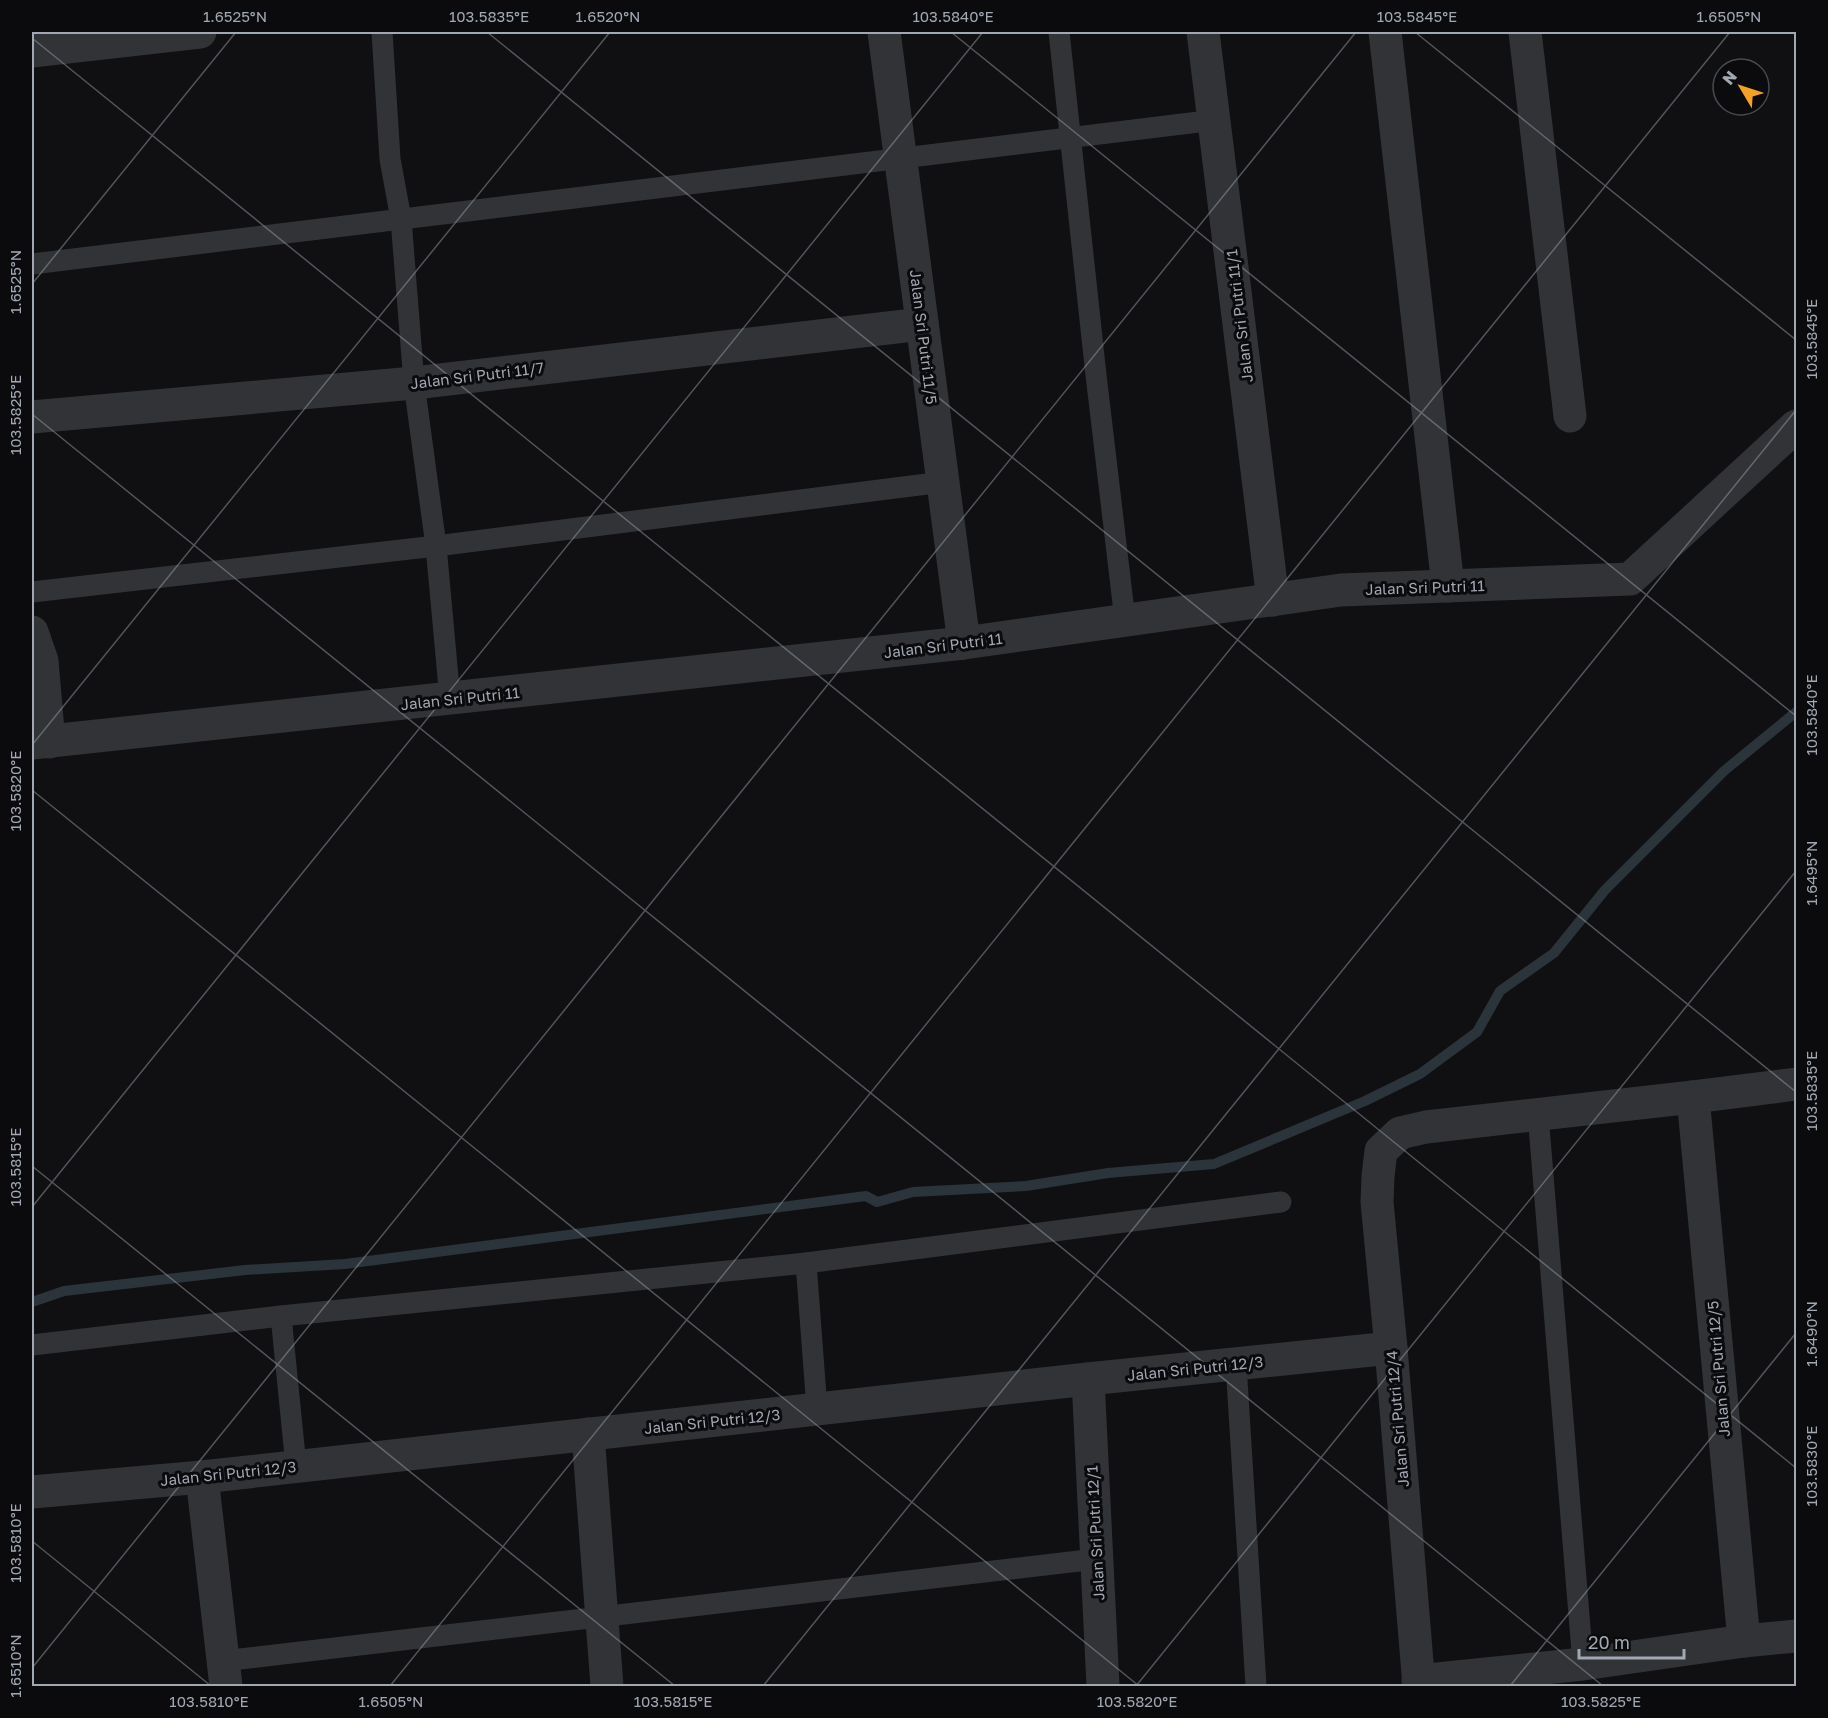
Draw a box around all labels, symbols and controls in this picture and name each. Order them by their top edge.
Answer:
text: 1.6525°N [203,7,267,25]
text: 103.5835°E [449,7,529,25]
text: 1.6520°N [576,7,640,25]
text: 103.5840°E [912,7,994,25]
text: 103.5845°E [1377,7,1457,25]
text: 1.6505°N [1697,7,1761,25]
north arrow [1711,57,1771,117]
text: N [1718,67,1741,89]
street label: Jalan Sri Putri 11/1 [1222,248,1256,384]
text: 1.6525°N [6,250,24,314]
street label: Jalan Sri Putri 11/5 [907,269,941,405]
text: 103.5845°E [1802,299,1820,379]
street label: Jalan Sri Putri 11/7 [409,358,545,392]
text: 103.5825°E [6,375,24,455]
street label: Jalan Sri Putri 11 [1365,576,1485,598]
street label: Jalan Sri Putri 11 [883,629,1003,661]
text: 103.5840°E [1802,674,1820,756]
street label: Jalan Sri Putri 11 [400,683,520,713]
text: 103.5820°E [6,751,24,831]
text: 1.6495°N [1802,840,1820,906]
text: 103.5835°E [1802,1051,1820,1131]
text: 103.5815°E [6,1128,24,1206]
street label: Jalan Sri Putri 12/5 [1703,1300,1733,1438]
text: 1.6490°N [1802,1301,1820,1367]
street label: Jalan Sri Putri 12/4 [1382,1350,1412,1488]
street label: Jalan Sri Putri 12/3 [1126,1352,1264,1384]
street label: Jalan Sri Putri 12/3 [643,1405,781,1437]
text: 103.5830°E [1802,1426,1820,1506]
street label: Jalan Sri Putri 12/3 [159,1457,297,1489]
street label: Jalan Sri Putri 12/1 [1082,1465,1108,1601]
text: 103.5810°E [6,1503,24,1583]
scale bar [1579,1622,1684,1660]
text: 20 m [1588,1631,1630,1653]
text: 1.6510°N [6,1634,24,1698]
text: 103.5810°E [169,1692,249,1710]
text: 1.6505°N [359,1692,423,1710]
text: 103.5815°E [634,1692,712,1710]
text: 103.5820°E [1097,1692,1177,1710]
text: 103.5825°E [1561,1692,1641,1710]

